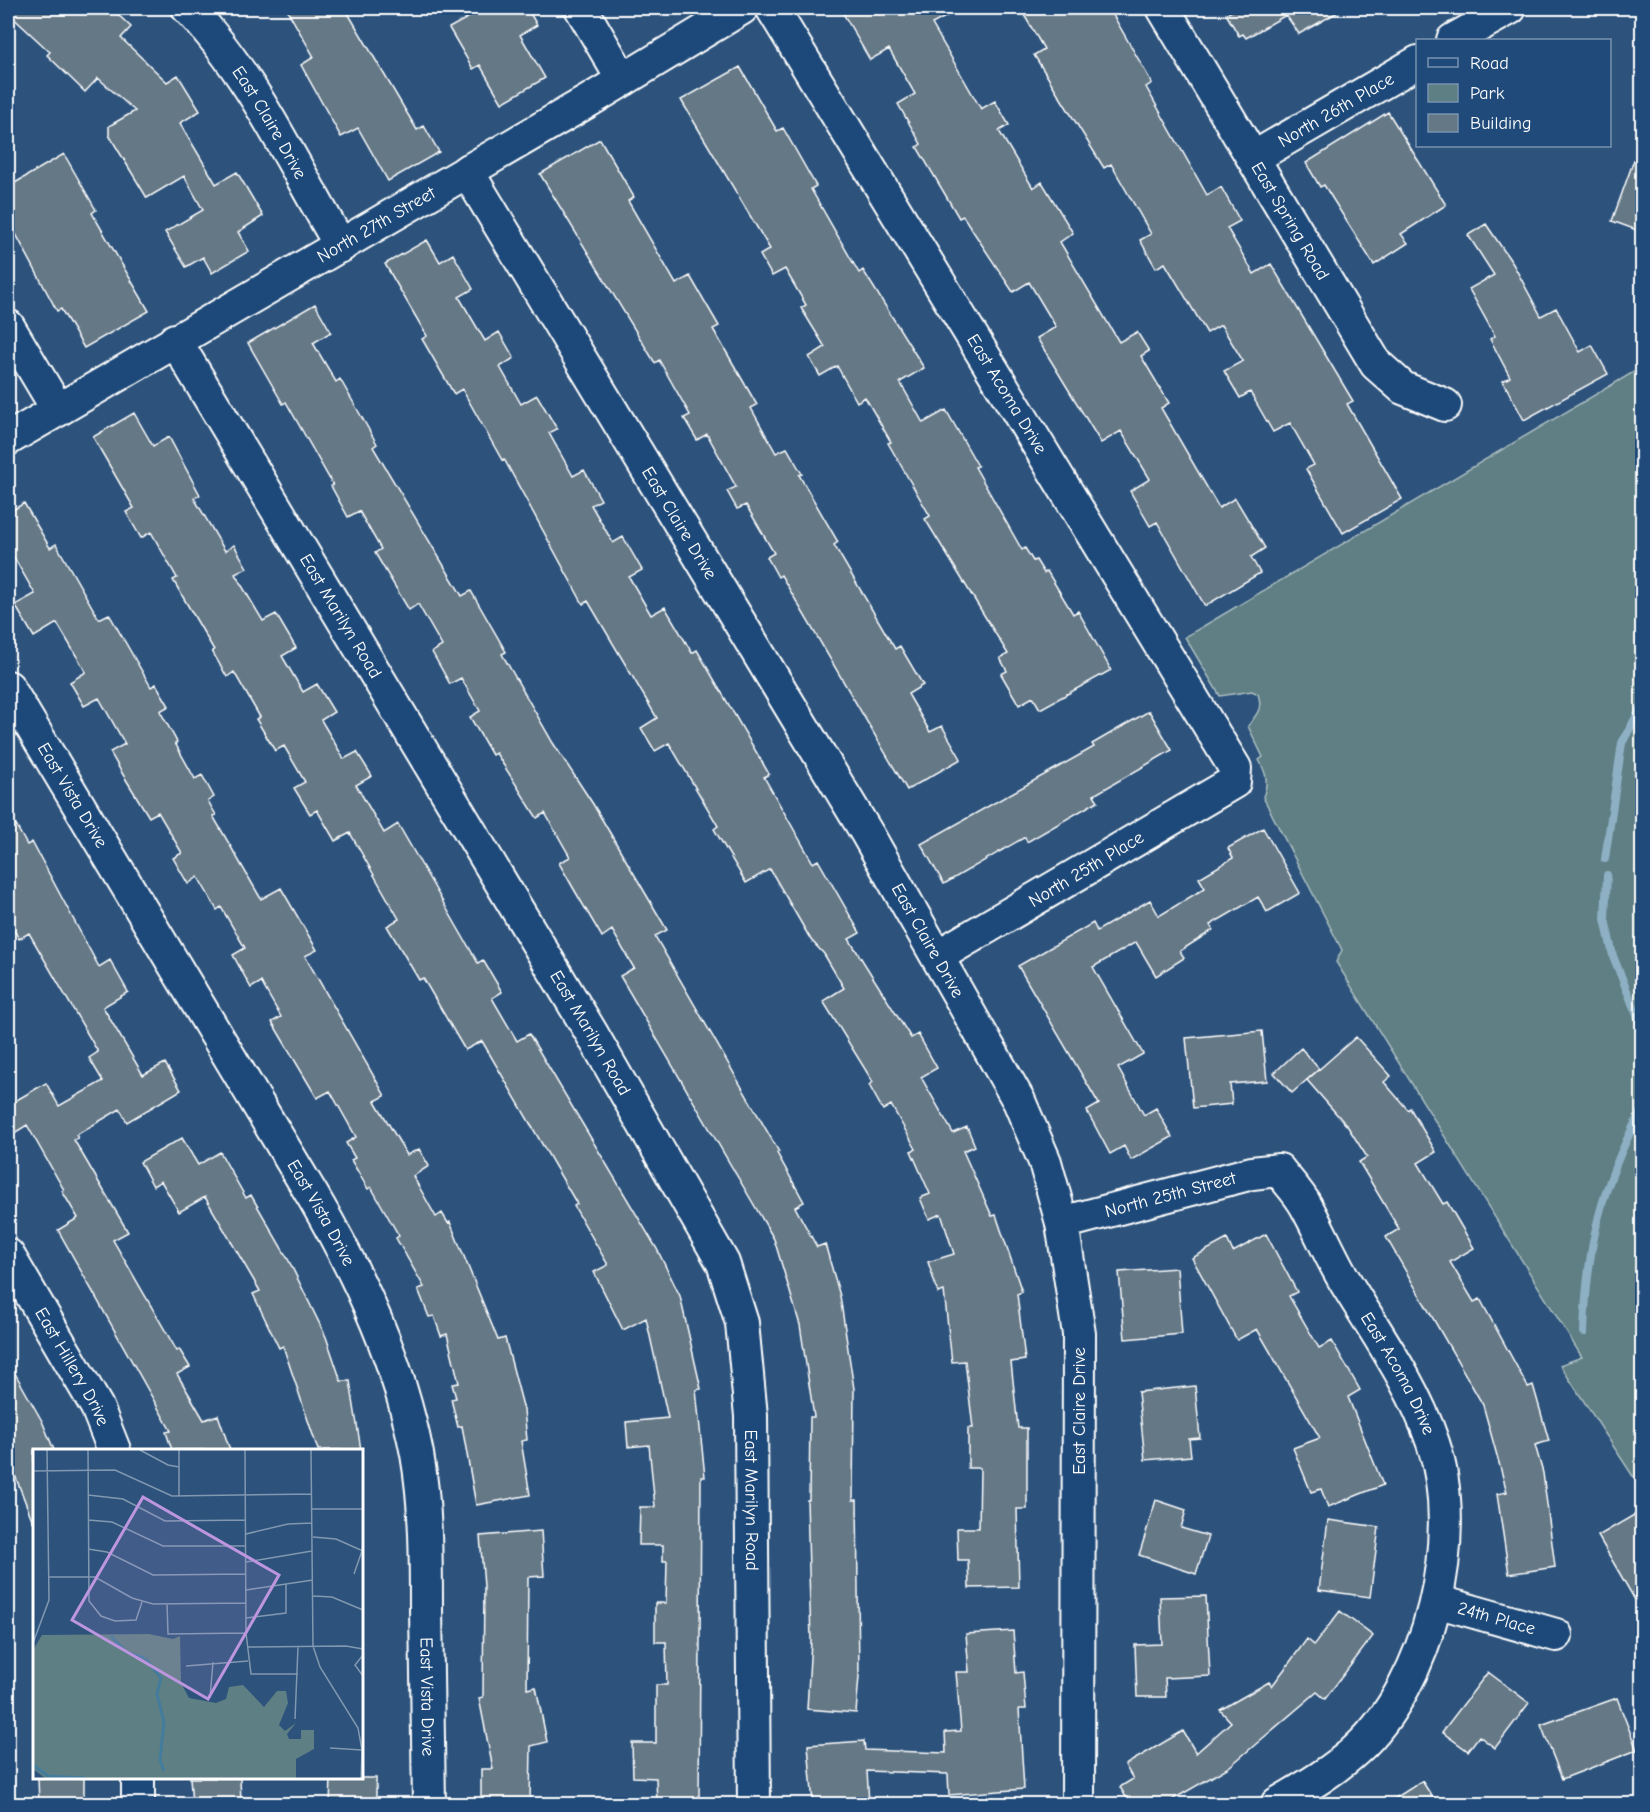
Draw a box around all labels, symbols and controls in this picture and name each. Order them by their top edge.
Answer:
legend [1416,39,1611,147]
text: Road [1470,53,1509,74]
street label: East Claire Drive [227,62,311,183]
street label: North 26th Place [1275,68,1398,152]
text: Park [1470,83,1505,104]
text: Building [1470,113,1532,134]
street label: East Spring Road [1246,158,1333,284]
street label: North 27th Street [314,182,440,268]
street label: East Acoma Drive [962,331,1051,458]
street label: East Claire Drive [637,463,721,583]
street label: East Marilyn Road [295,550,386,682]
street label: East Vista Drive [33,739,112,852]
street label: North 25th Place [1025,827,1148,912]
street label: East Claire Drive [887,880,968,1002]
street label: East Marilyn Road [545,967,635,1099]
street label: East Vista Drive [282,1156,359,1270]
street label: North 25th Street [1103,1167,1239,1222]
street label: East Hillery Drive [30,1304,113,1429]
street label: East Acoma Drive [1356,1308,1439,1438]
street label: East Claire Drive [1069,1347,1090,1475]
street label: East Marilyn Road [740,1429,762,1571]
inset map [33,1449,363,1779]
street label: 24th Place [1455,1598,1538,1640]
street label: East Vista Drive [415,1637,438,1756]

